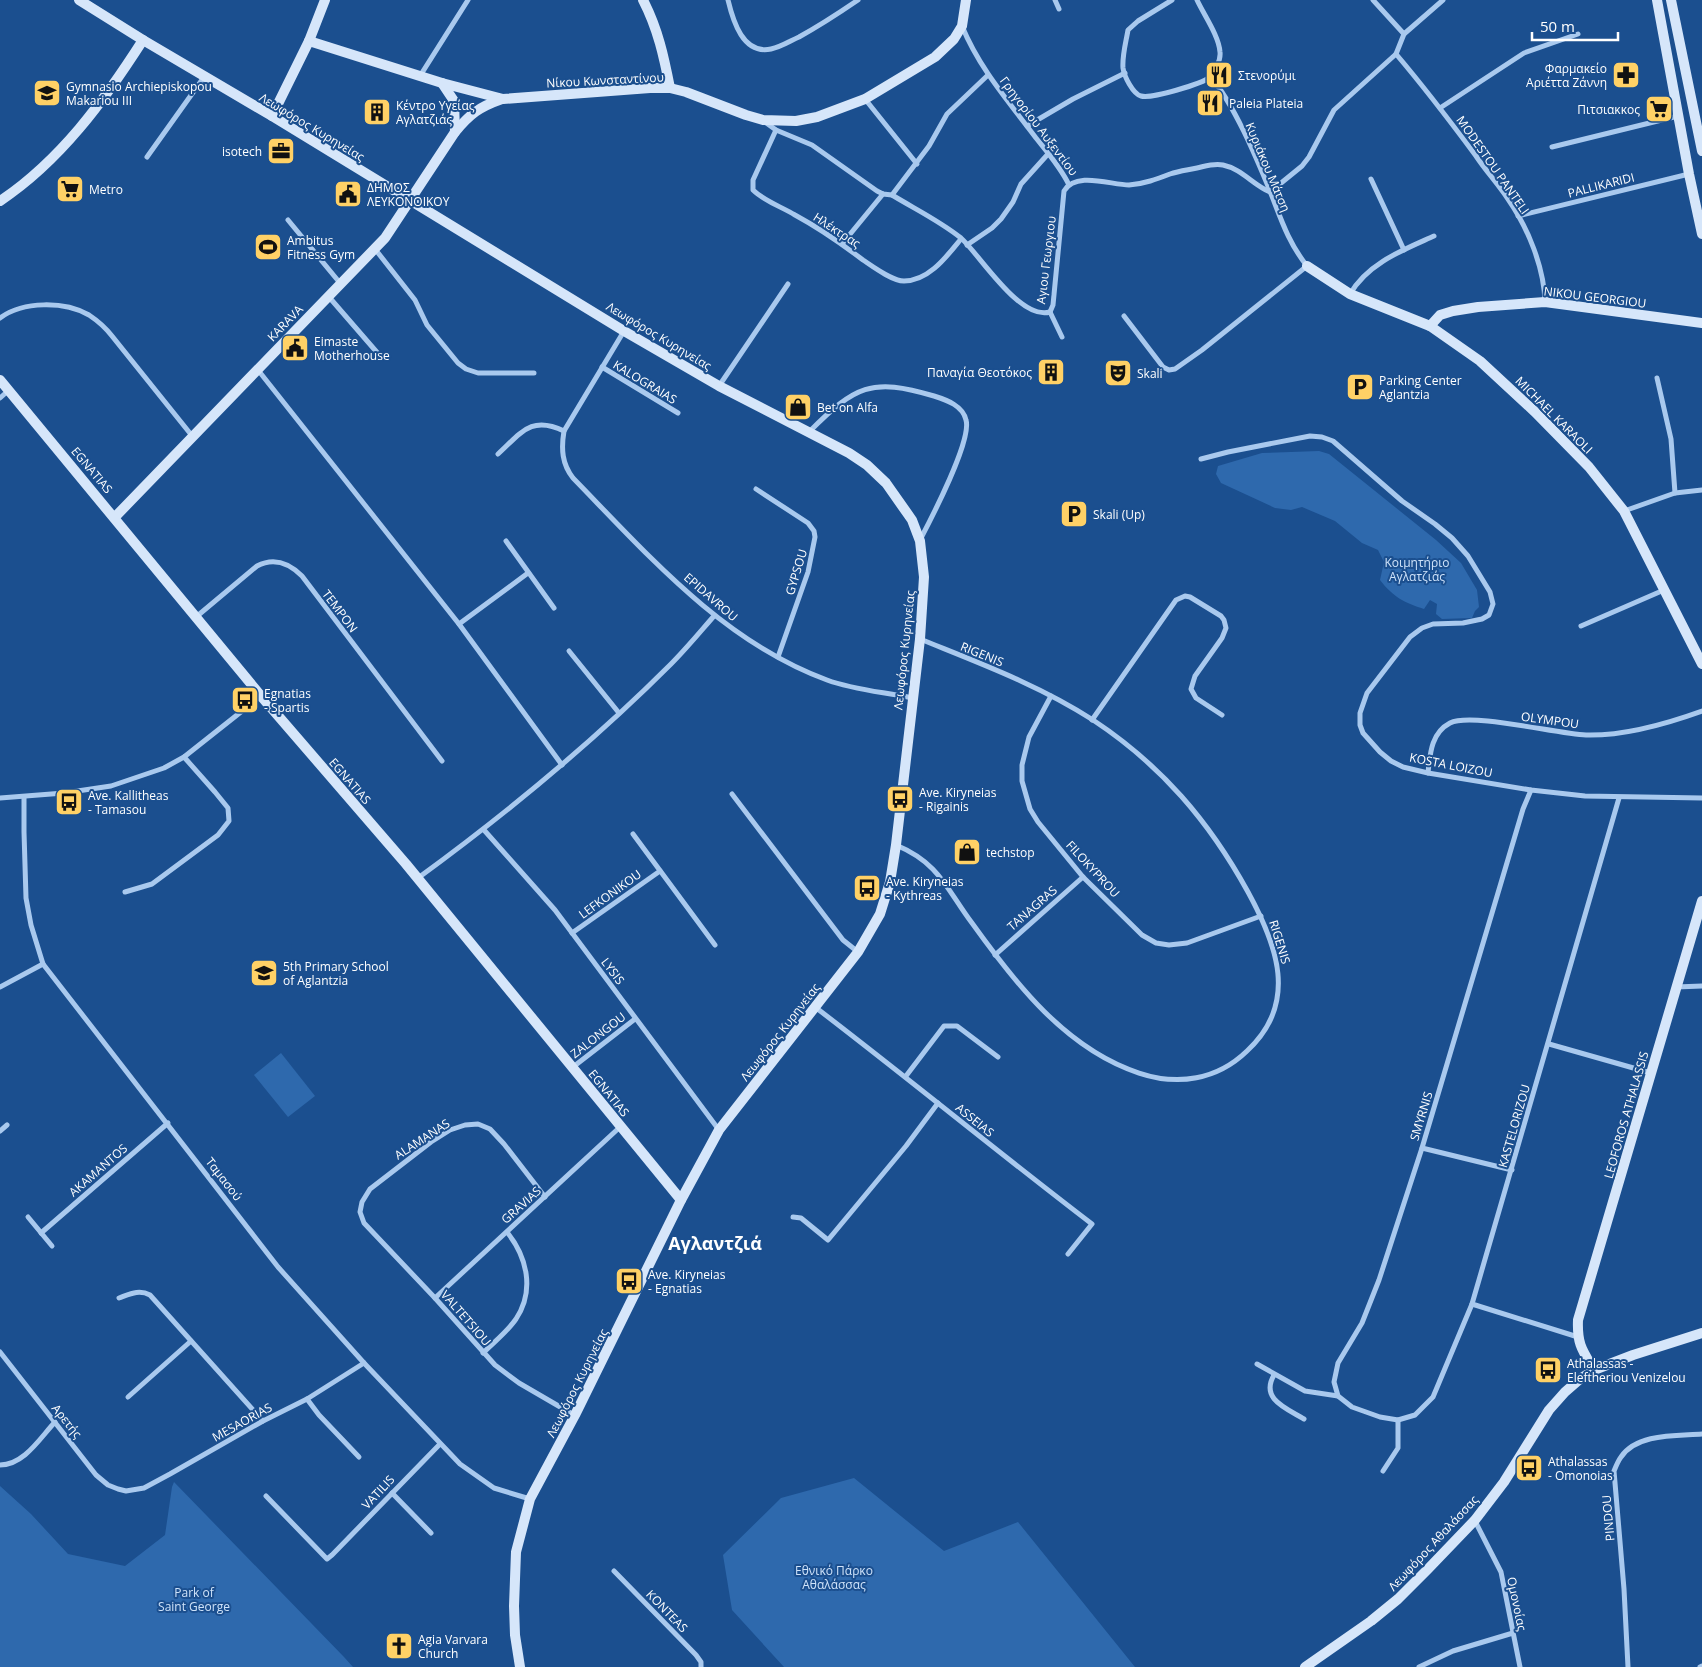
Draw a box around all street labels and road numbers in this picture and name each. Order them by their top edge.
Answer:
street label: Νίκου Κωνσταντίνου [546,68,664,92]
street label: Γρηγορίου Αυξεντίου [996,73,1082,179]
street label: Λεωφόρος Κυρηνείας [256,89,368,165]
street label: MODESTOU PANTELI [1453,112,1533,218]
street label: Κυριάκου Μάτση [1241,120,1295,214]
street label: PALLIKARIDI [1566,168,1636,202]
street label: Ηλέκτρας [810,208,864,252]
street label: Αγιου Γεωργιου [1032,215,1060,305]
street label: NIKOU GEORGIOU [1543,282,1647,312]
street label: Λεωφόρος Κυρηνείας [603,298,715,374]
street label: KARAVA [263,301,307,345]
street label: KALOGRAIAS [610,356,680,408]
street label: MICHAEL KARAOLI [1512,373,1596,457]
street label: EGNATIAS [67,443,117,497]
street label: GYPSOU [781,547,811,597]
street label: EPIDAVROU [680,569,742,625]
street label: TEMPON [318,586,362,636]
street label: Λεωφόρος Κυρηνείας [889,589,919,711]
street label: RIGENIS [958,638,1006,670]
street label: OLYMPOU [1520,708,1580,732]
street label: KOSTA LOIZOU [1408,749,1494,781]
street label: EGNATIAS [325,754,375,808]
street label: FILOKYPROU [1062,837,1124,901]
street label: LEFKONIKOU [575,865,645,923]
street label: TANAGRAS [1003,882,1061,934]
street label: RIGENIS [1265,918,1295,966]
street label: LYSIS [597,954,629,988]
street label: Λεωφόρος Κυρηνείας [736,979,824,1085]
street label: ZALONGOU [567,1008,629,1062]
street label: LEOFOROS ATHALASSIS [1600,1049,1652,1181]
street label: EGNATIAS [585,1066,633,1120]
street label: KASTELORIZOU [1494,1082,1534,1170]
street label: SMYRNIS [1405,1089,1437,1143]
street label: ASSEIAS [952,1099,998,1141]
street label: ALAMANAS [391,1115,453,1163]
street label: AKAMANTOS [65,1140,131,1200]
street label: Ταμασού [202,1154,246,1204]
street label: GRAVIAS [497,1182,545,1228]
street label: VALTETSIOU [437,1286,495,1350]
street label: Λεωφόρος Κυρηνείας [542,1325,612,1440]
street label: MESAORIAS [209,1399,275,1445]
street label: Αρετής [48,1400,86,1442]
street label: VATILIS [358,1471,398,1513]
street label: Λεωφόρος Αθαλάσσας [1384,1491,1482,1595]
street label: PINDOU [1598,1494,1618,1542]
street label: Ομονοίας [1503,1575,1531,1633]
street label: KONTEAS [642,1586,692,1636]

